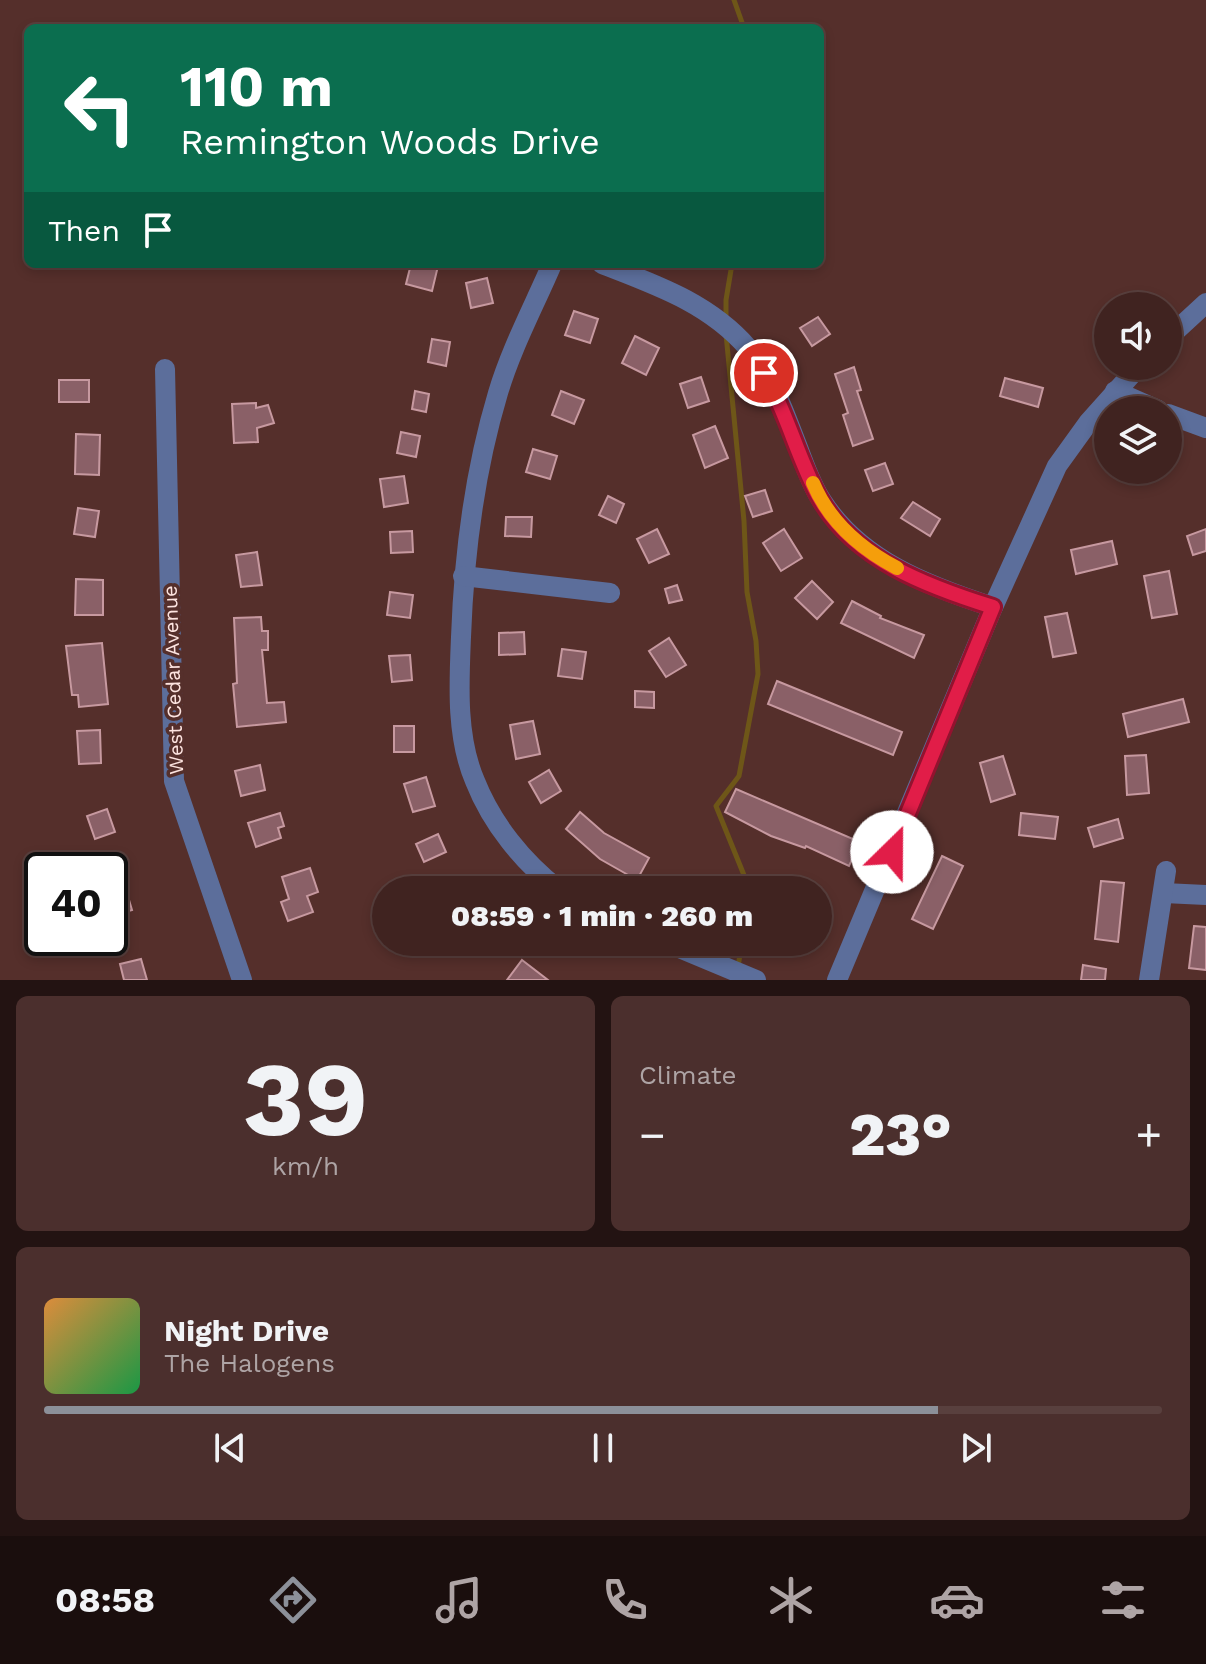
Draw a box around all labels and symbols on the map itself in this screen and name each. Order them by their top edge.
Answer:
pin [730,339,798,407]
street label: West Cedar Avenue [158,585,188,775]
position arrow [850,810,934,894]
speed limit sign: 40 [24,852,128,956]

